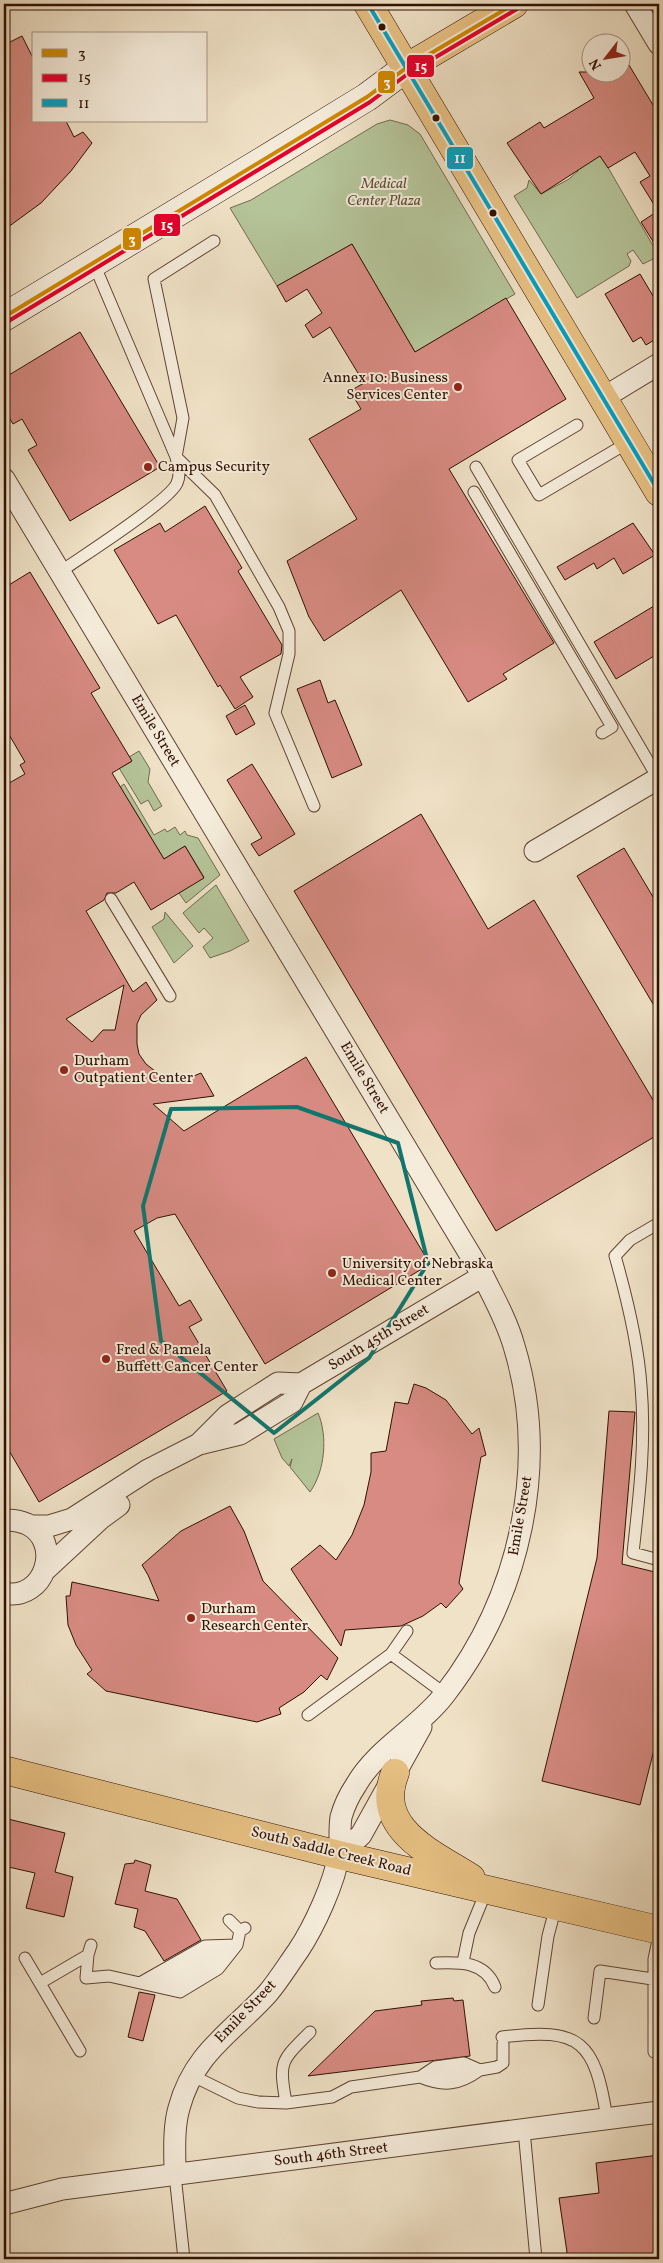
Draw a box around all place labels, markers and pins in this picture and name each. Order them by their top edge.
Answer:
unlabelled marker [377,22,387,32]
unlabelled marker [431,113,441,123]
unlabelled marker [488,208,498,218]
place label: Annex 10: Business Services Center [323,368,448,406]
marker: Annex 10: Business Services Center [452,381,464,393]
place label: Campus Security [158,457,270,478]
marker: Campus Security [142,461,154,473]
place label: Durham Outpatient Center [74,1051,193,1089]
marker: Durham Outpatient Center [58,1064,70,1076]
place label: University of Nebraska Medical Center [342,1254,494,1292]
marker: University of Nebraska Medical Center [326,1267,338,1279]
place label: Fred & Pamela Buffett Cancer Center [116,1340,258,1378]
marker: Fred & Pamela Buffett Cancer Center [100,1353,112,1365]
place label: Durham Research Center [201,1599,308,1637]
marker: Durham Research Center [185,1612,197,1624]

